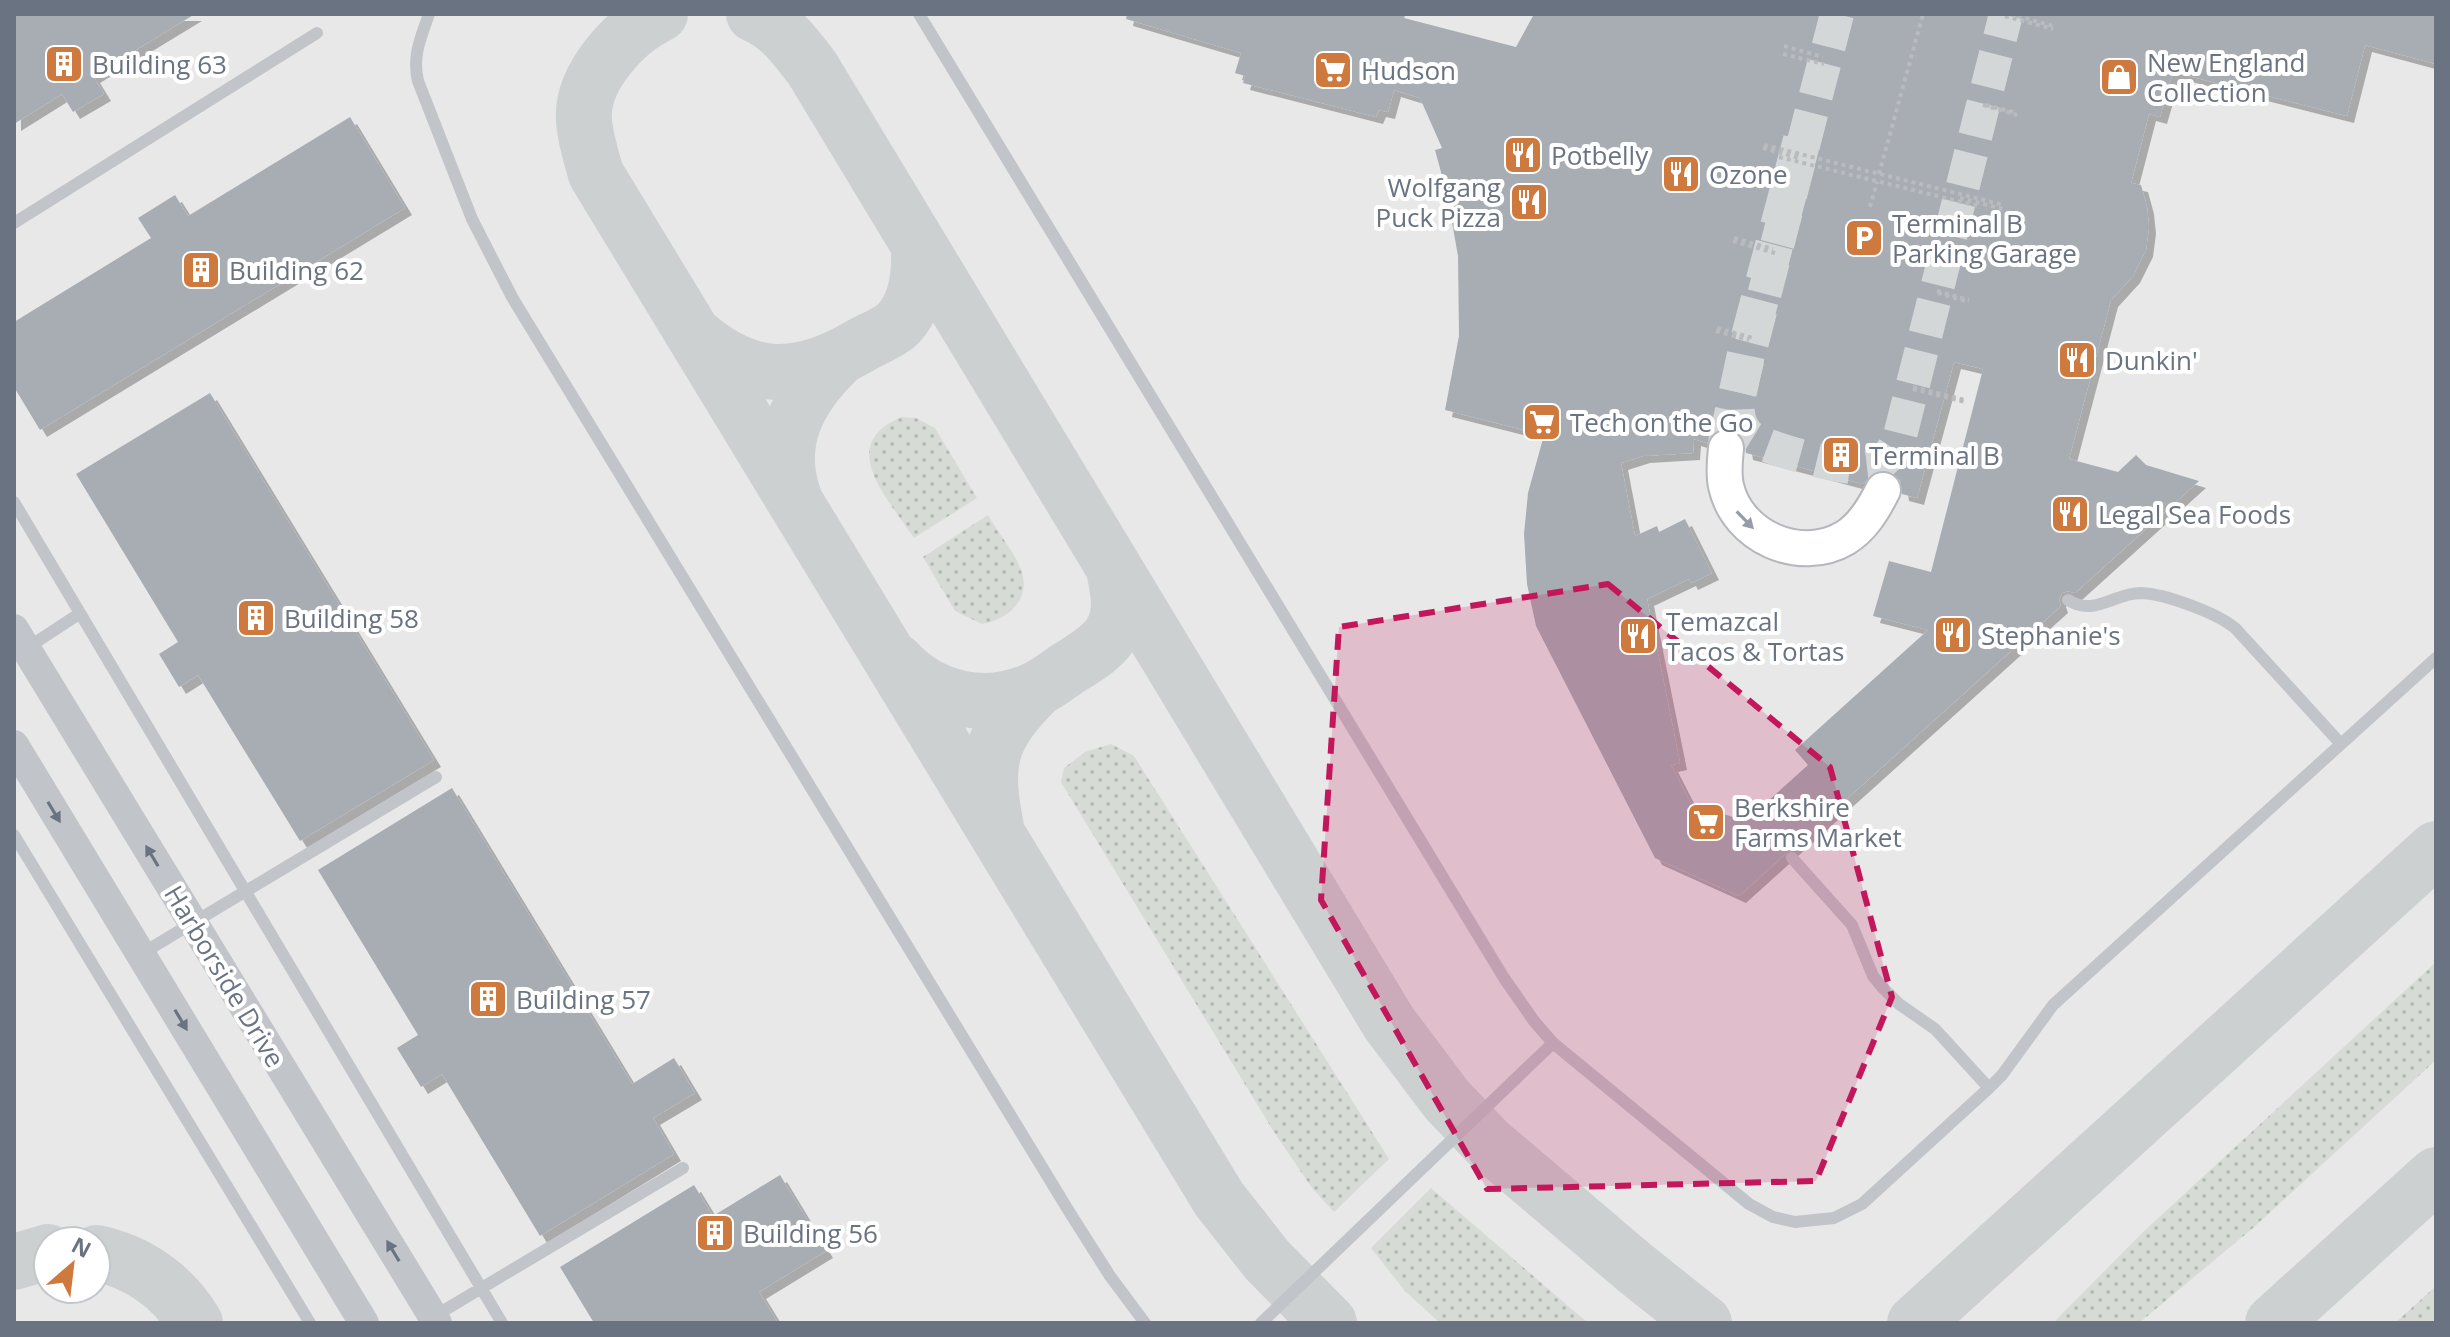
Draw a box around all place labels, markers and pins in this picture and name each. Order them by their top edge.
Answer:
building icon: Building 63 [43,43,85,85]
place label: New England Collection [2147,44,2305,110]
place label: Building 63 [92,46,227,82]
supermarket icon: Hudson [1312,49,1354,91]
place label: Hudson [1361,52,1456,88]
shop icon: New England Collection [2098,56,2140,98]
restaurant icon: Potbelly [1502,134,1544,176]
place label: Potbelly [1551,137,1649,173]
restaurant icon: Ozone [1660,153,1702,195]
place label: Ozone [1709,156,1788,192]
place label: Wolfgang Puck Pizza [1376,169,1501,235]
restaurant icon: Wolfgang Puck Pizza [1508,181,1550,223]
place label: Terminal B Parking Garage [1892,205,2077,271]
parking icon: Terminal B Parking Garage [1843,217,1885,259]
building icon: Building 62 [180,249,222,291]
place label: Building 62 [229,252,364,288]
restaurant icon: Dunkin' [2056,339,2098,381]
place label: Dunkin' [2105,342,2198,378]
supermarket icon: Tech on the Go [1521,401,1563,443]
place label: Tech on the Go [1570,404,1754,440]
building icon: Terminal B [1820,434,1862,476]
place label: Terminal B [1869,437,2000,473]
restaurant icon: Legal Sea Foods [2049,493,2091,535]
place label: Legal Sea Foods [2098,496,2291,532]
building icon: Building 58 [235,597,277,639]
place label: Building 58 [284,600,419,636]
place label: Temazcal Tacos & Tortas [1666,603,1844,669]
restaurant icon: Stephanie's [1932,614,1974,656]
restaurant icon: Temazcal Tacos & Tortas [1617,615,1659,657]
place label: Stephanie's [1981,617,2121,653]
place label: Berkshire Farms Market [1734,789,1902,855]
supermarket icon: Berkshire Farms Market [1685,801,1727,843]
building icon: Building 57 [467,978,509,1020]
place label: Building 57 [516,981,651,1017]
building icon: Building 56 [694,1212,736,1254]
place label: Building 56 [743,1215,878,1251]

